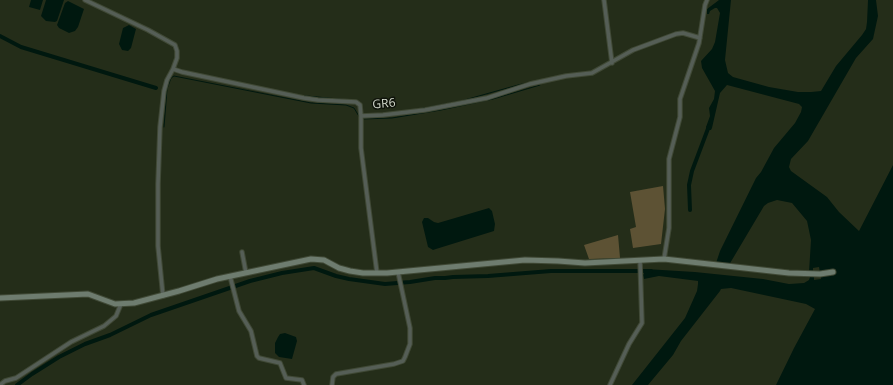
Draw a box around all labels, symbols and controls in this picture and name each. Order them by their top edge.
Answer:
street label: GR6 [372,96,396,112]

